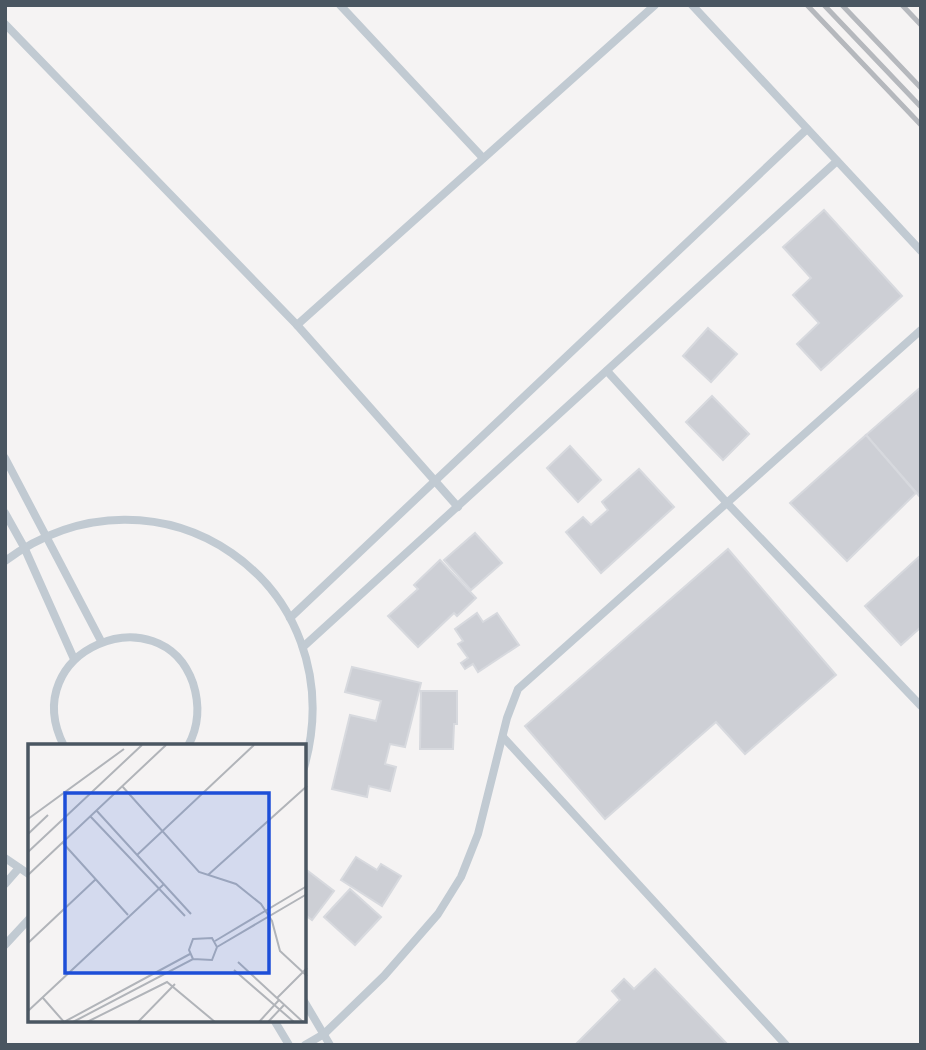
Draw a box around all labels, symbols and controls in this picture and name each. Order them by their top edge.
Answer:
inset map [28,744,306,1022]

